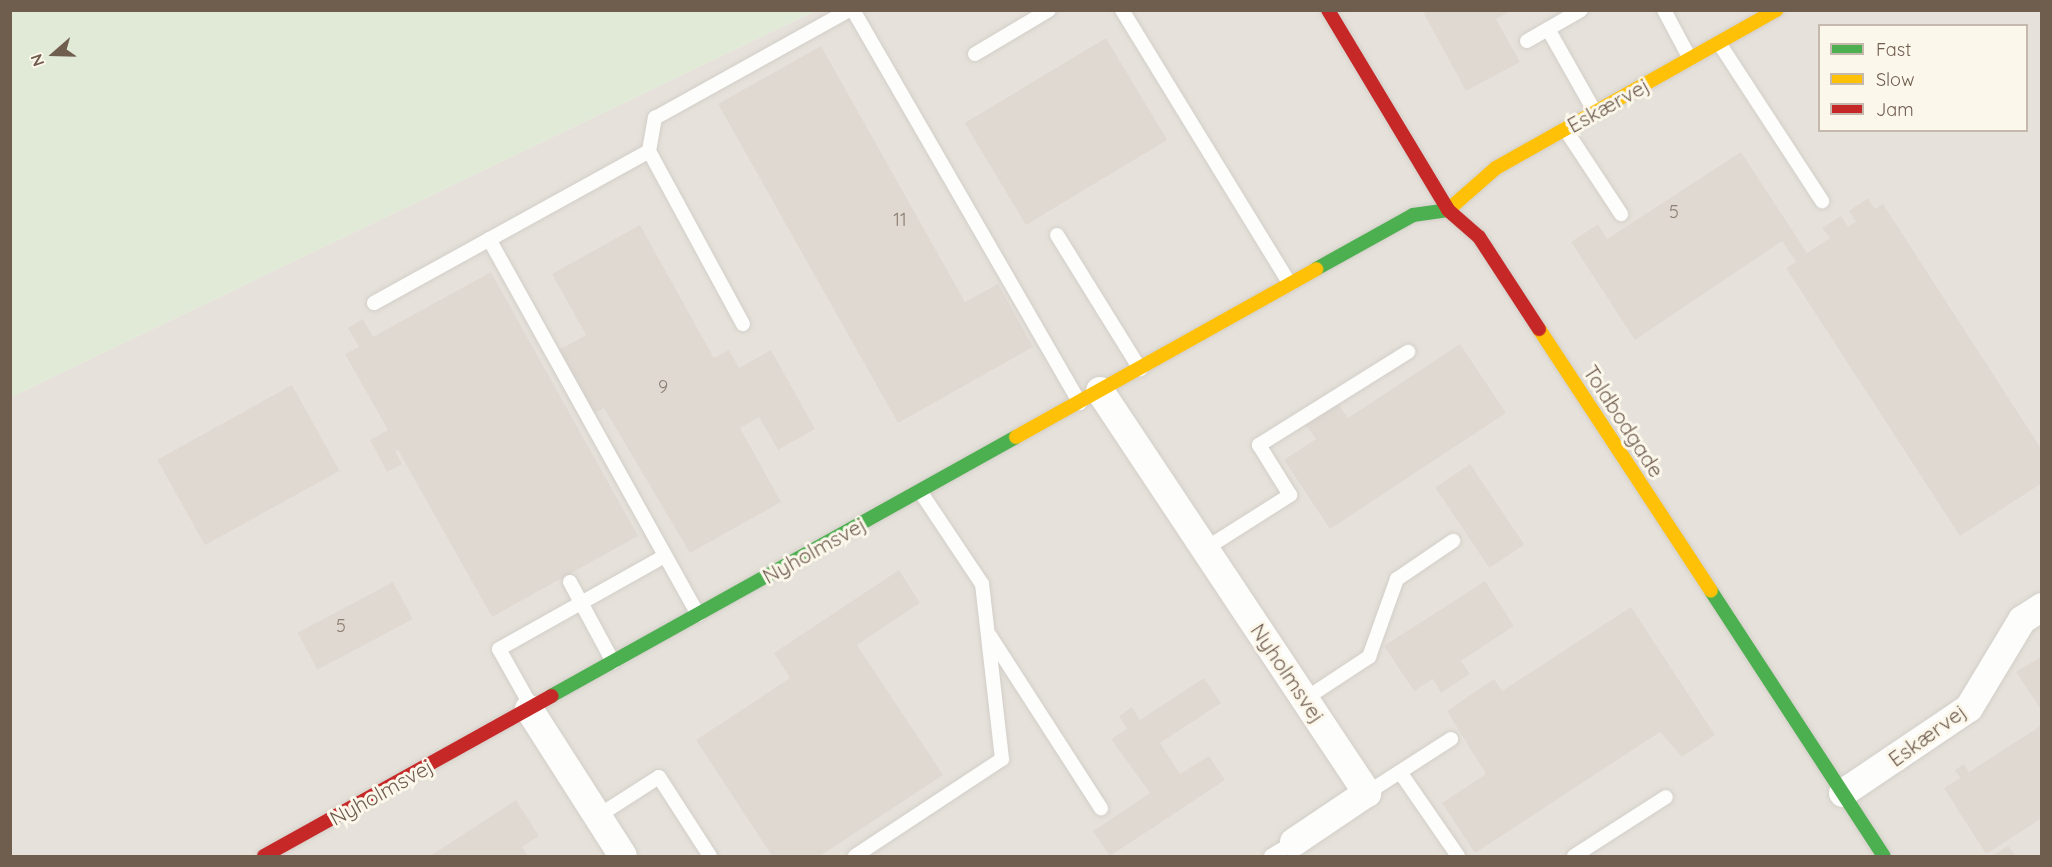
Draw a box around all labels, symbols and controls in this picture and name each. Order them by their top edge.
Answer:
north arrow [24,24,84,84]
legend [1818,24,2028,132]
text: Fast [1876,38,1911,61]
text: N [26,51,48,69]
text: Slow [1876,68,1914,91]
street label: Eskærvej [1563,72,1653,138]
text: Jam [1876,98,1914,121]
house number: 5 [1669,201,1679,223]
house number: 11 [893,209,907,231]
street label: Toldbodgade [1578,360,1670,482]
house number: 9 [658,376,668,398]
street label: Nyholmsvej [758,511,870,589]
house number: 5 [336,615,346,637]
street label: Nyholmsvej [1246,619,1330,727]
street label: Eskærvej [1883,698,1971,772]
street label: Nyholmsvej [325,753,437,831]

